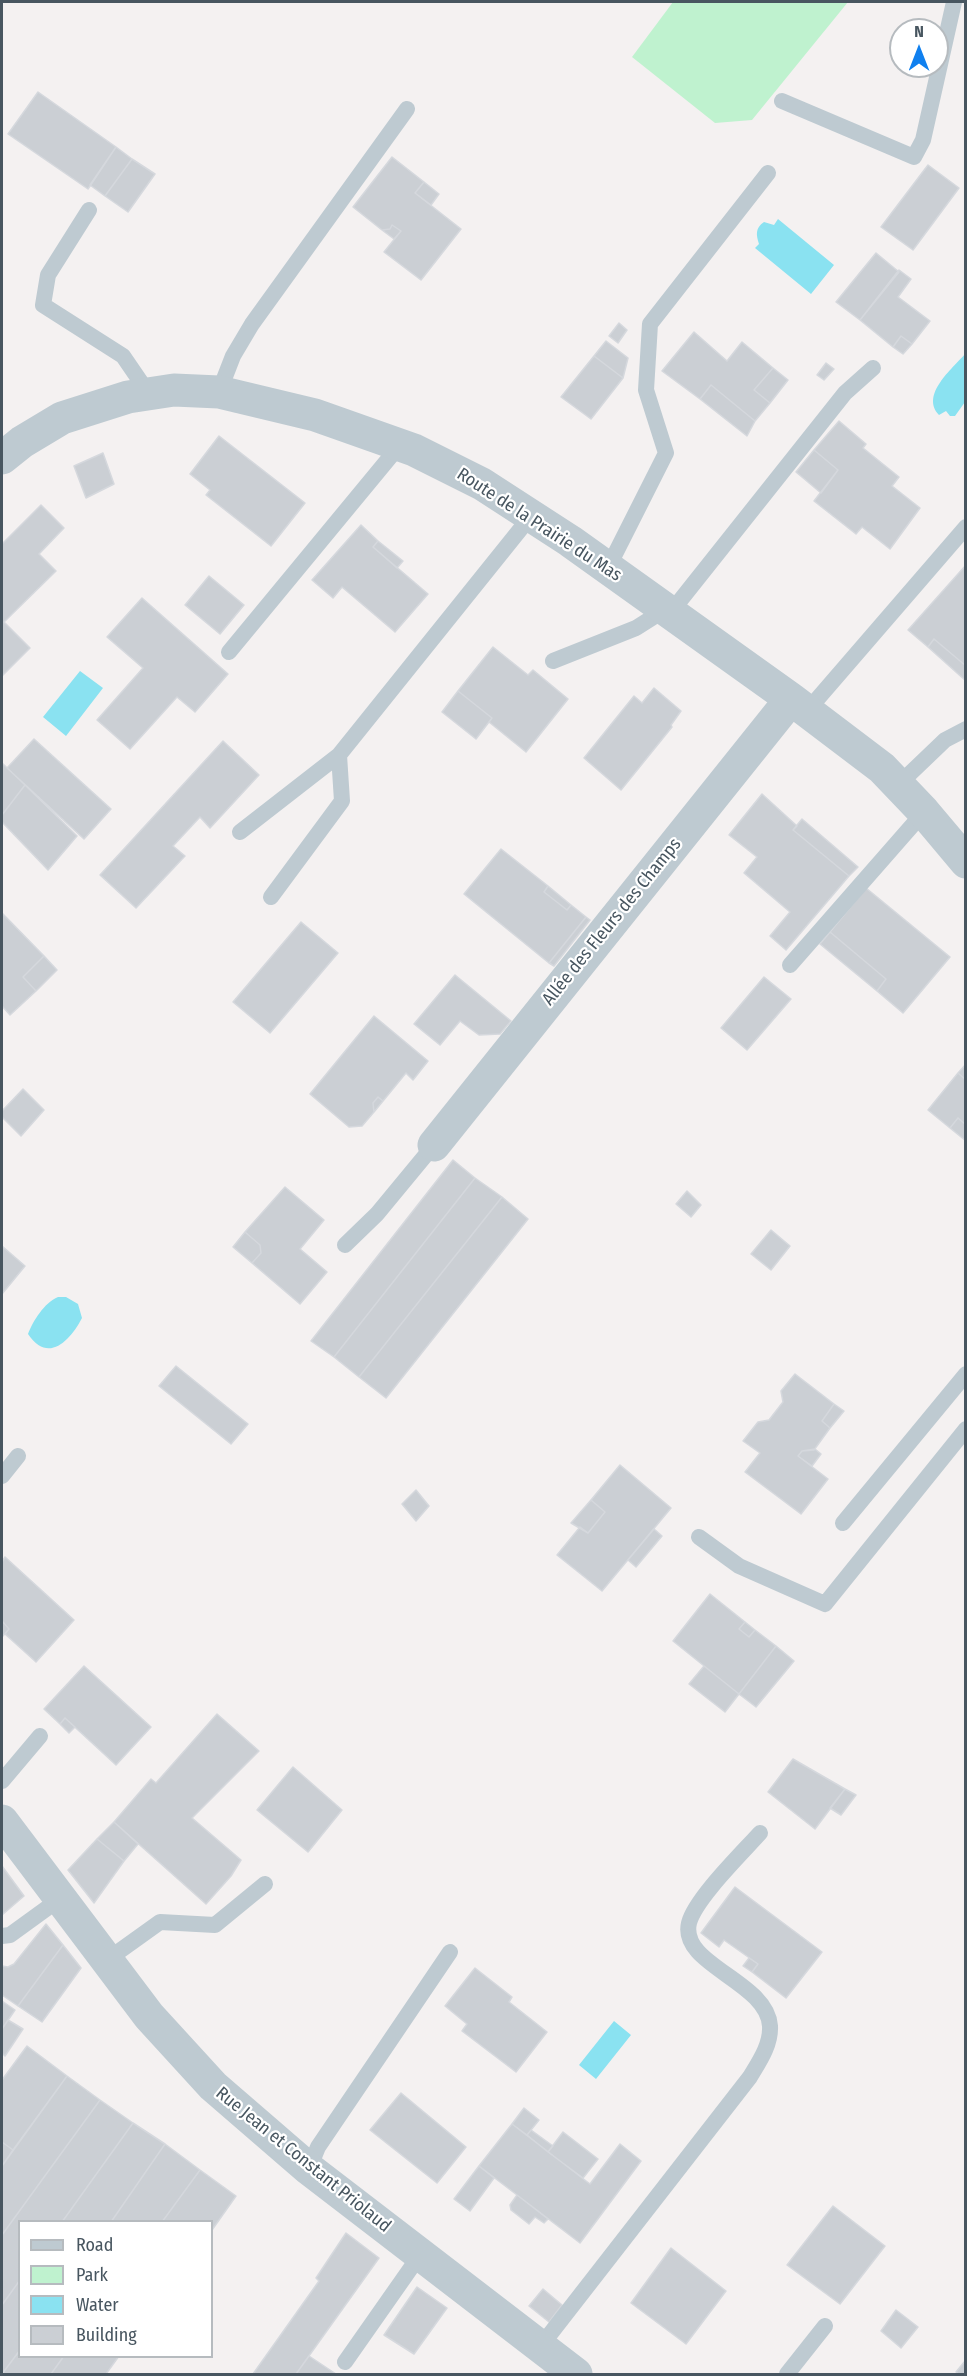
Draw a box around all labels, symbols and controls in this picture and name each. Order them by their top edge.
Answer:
north arrow [889,18,949,78]
text: N [914,22,924,41]
street label: Route de la Prairie du Mas [453,464,625,586]
street label: Allée des Fleurs des Champs [538,834,686,1010]
street label: Rue Jean et Constant Priolaud [211,2083,395,2237]
legend [18,2220,213,2358]
text: Road [76,2234,113,2256]
text: Park [76,2264,108,2286]
text: Water [76,2294,119,2316]
text: Building [76,2324,137,2346]

